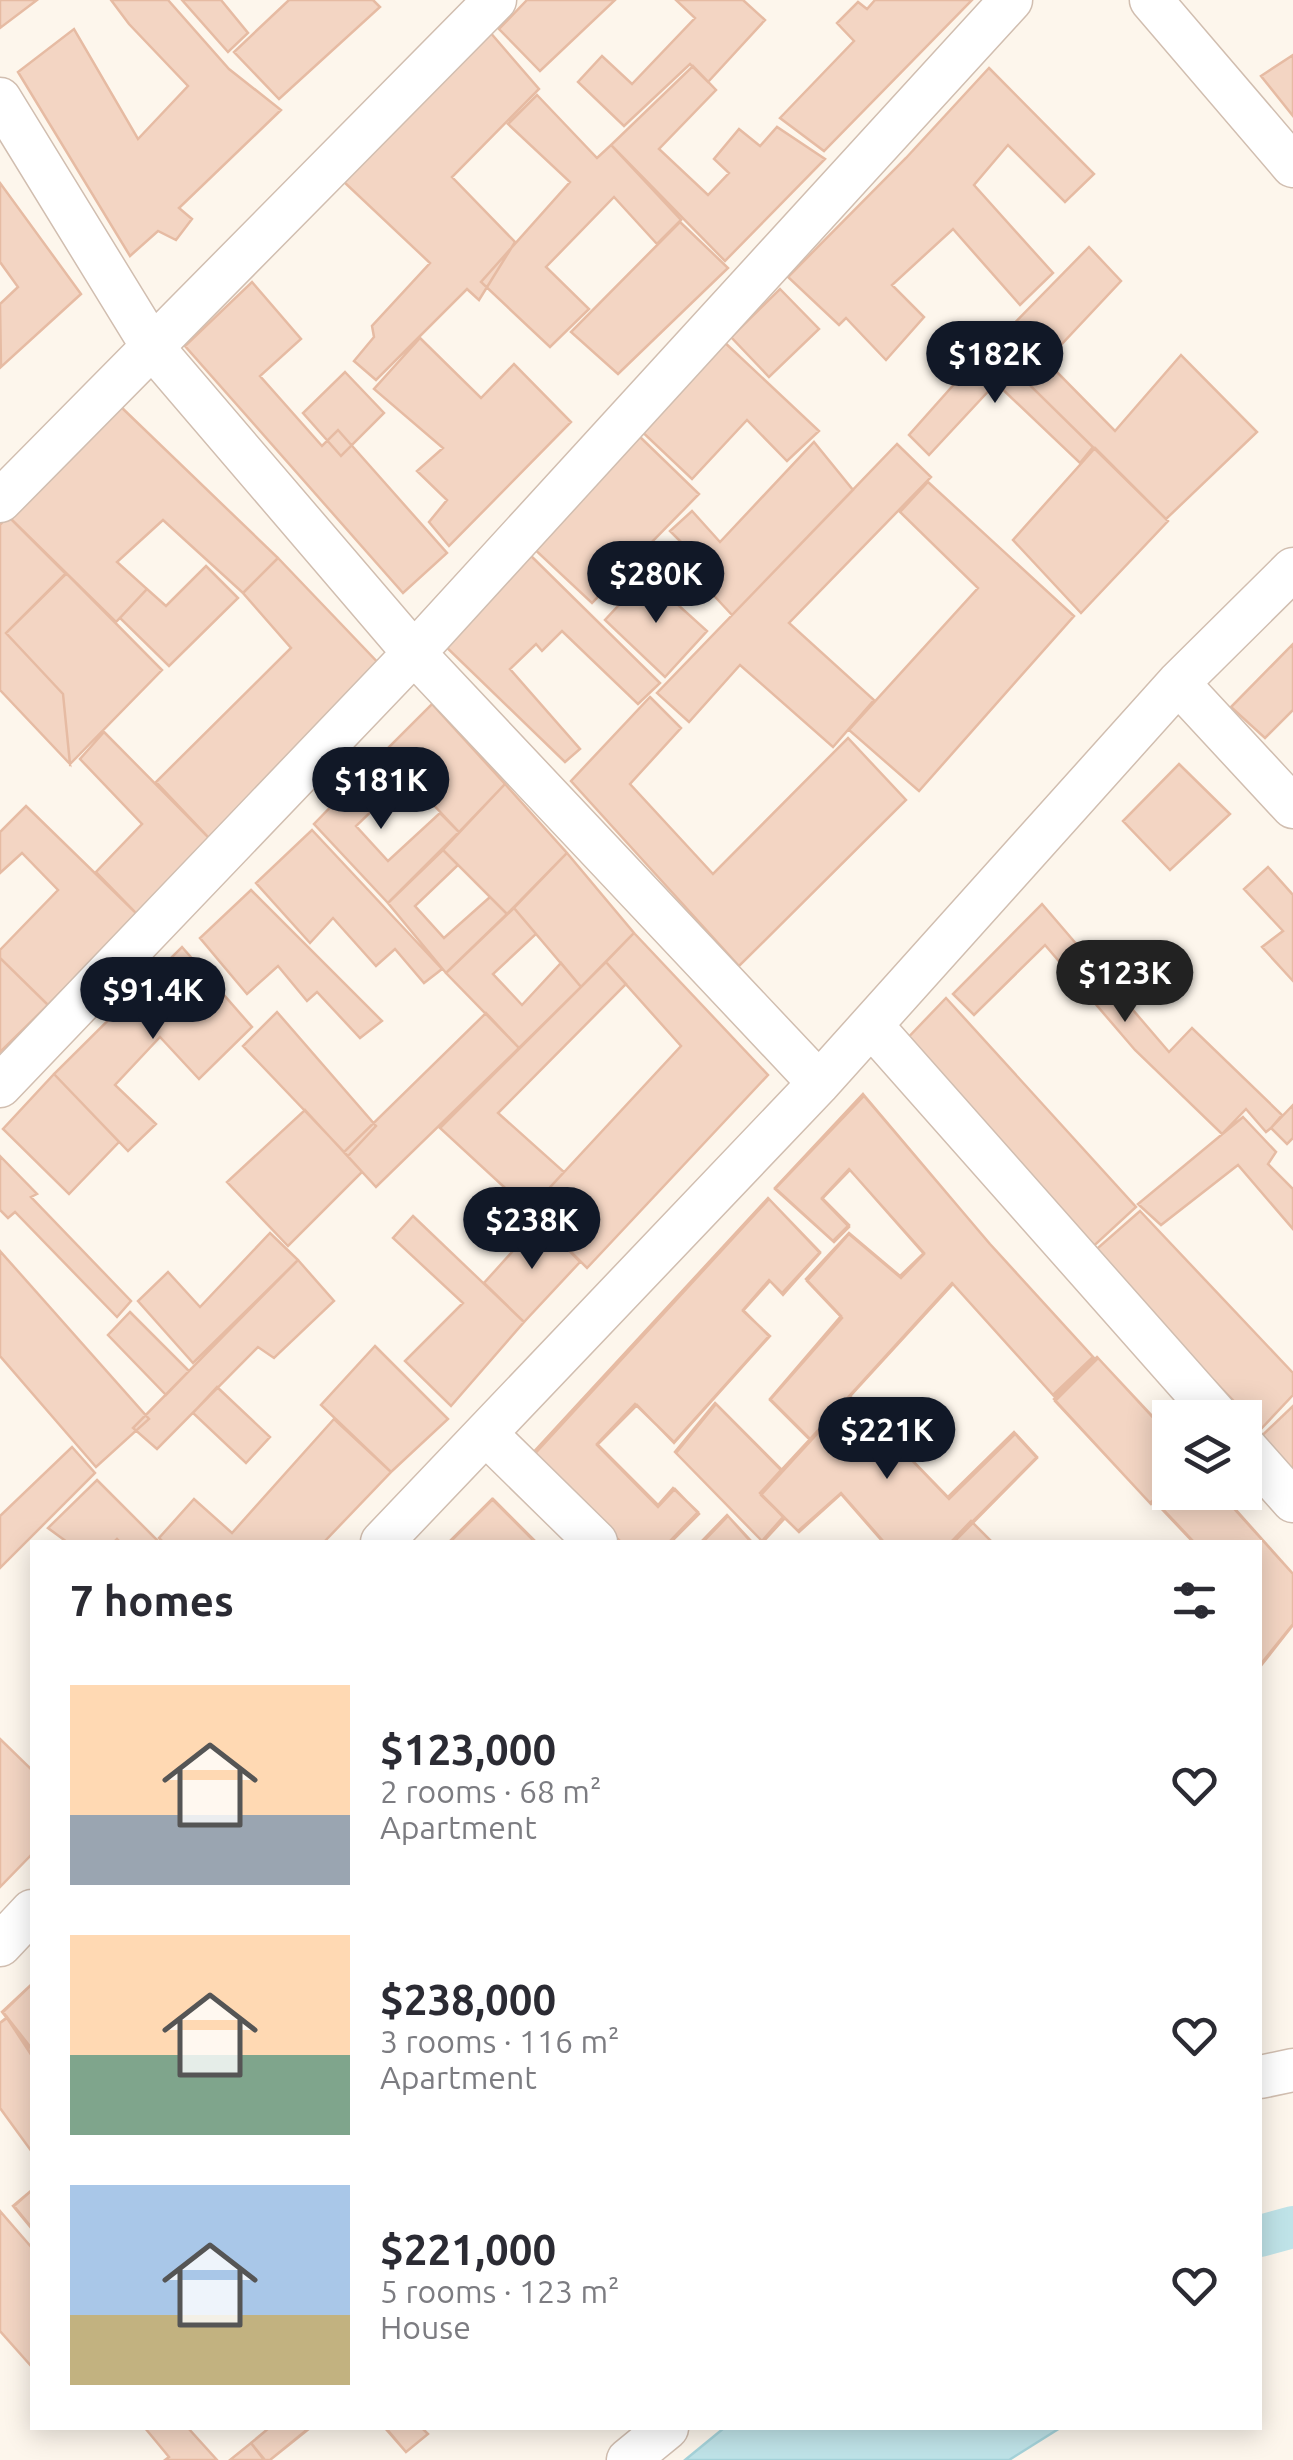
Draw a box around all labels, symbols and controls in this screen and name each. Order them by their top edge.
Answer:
pin: $182K [925,321,1065,406]
text: $182K [948,335,1042,371]
pin: $280K [586,541,726,626]
text: $280K [609,555,703,591]
pin: $181K [311,747,451,832]
text: $181K [334,761,428,797]
pin: $123K [1055,940,1195,1025]
text: $123K [1078,954,1172,990]
pin: $91.4K [72,957,234,1042]
text: $91.4K [102,971,204,1007]
pin: $238K [462,1187,602,1272]
text: $238K [485,1201,579,1237]
pin: $221K [817,1397,957,1482]
map controls [1152,1400,1262,1510]
button: layers [1152,1400,1262,1510]
text: $221K [840,1411,934,1447]
icon: filters [1167,1573,1222,1628]
text: 7 homes [70,1577,234,1624]
icon: home [150,1725,270,1845]
text: $123,000 [380,1726,556,1773]
icon: heart [1167,1758,1222,1813]
text: 2 rooms · 68 m² [380,1773,601,1809]
text: Apartment [380,1809,537,1845]
icon: home [150,1975,270,2095]
text: $238,000 [380,1976,556,2023]
icon: heart [1167,2008,1222,2063]
text: 3 rooms · 116 m² [380,2023,620,2059]
text: Apartment [380,2059,537,2095]
icon: home [150,2225,270,2345]
text: $221,000 [380,2226,556,2273]
icon: heart [1167,2258,1222,2313]
text: 5 rooms · 123 m² [380,2273,620,2309]
text: House [380,2309,471,2345]

